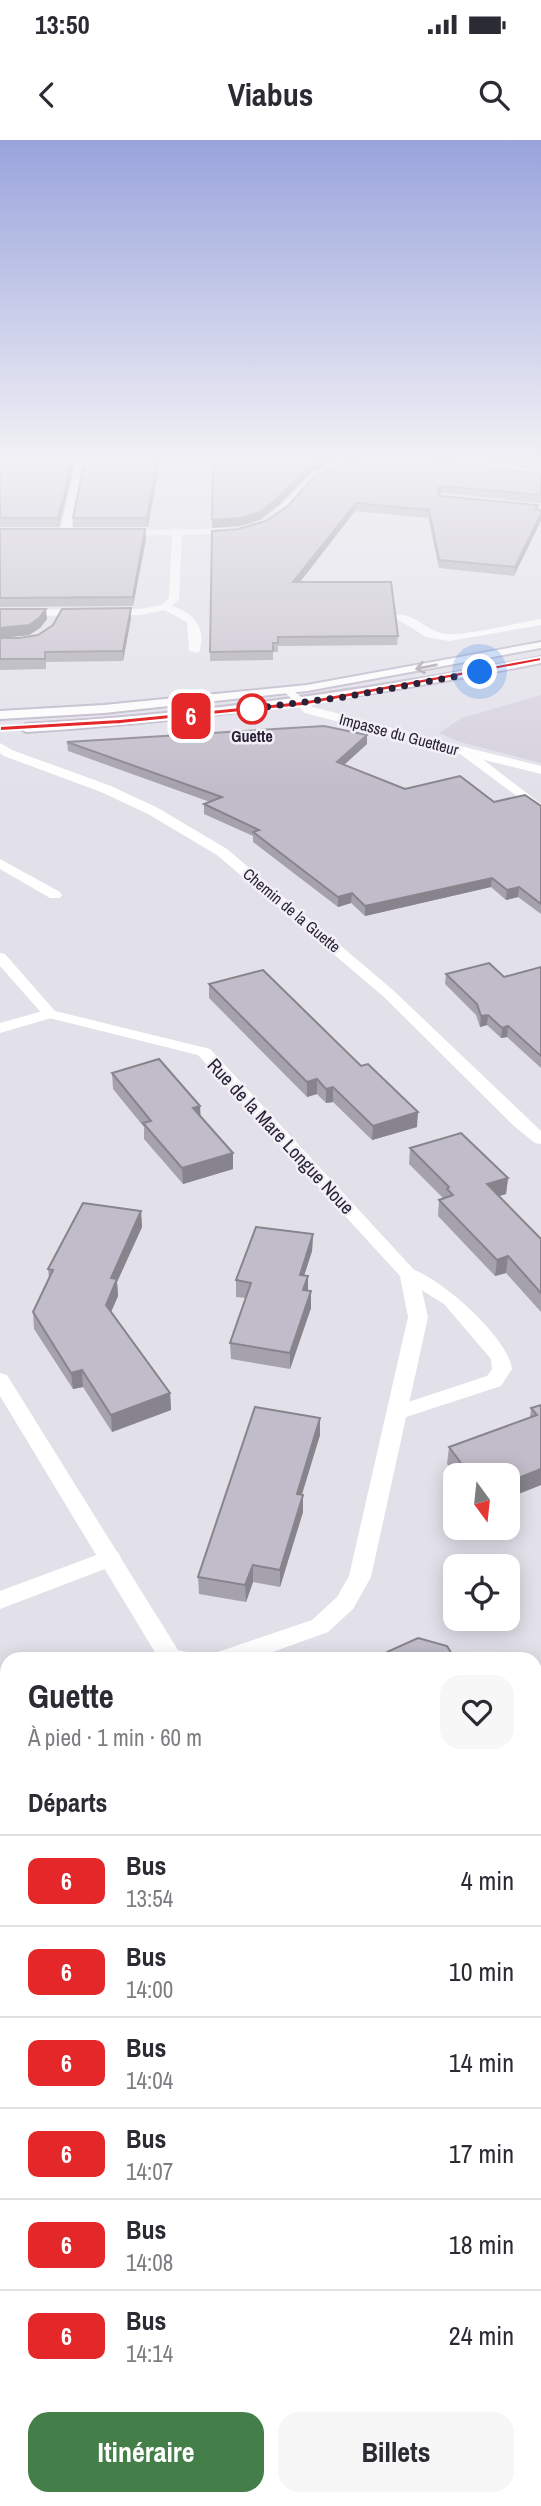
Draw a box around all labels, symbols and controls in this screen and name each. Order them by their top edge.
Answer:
text: 13:50 [35,7,90,42]
text: Viabus [228,73,313,116]
icon: back [28,76,66,114]
icon: search [475,76,513,114]
your location [462,654,497,689]
one-way arrow [415,661,438,675]
line badge: 6 [168,693,214,739]
marker: Guette [237,694,267,724]
text: 6 [186,700,196,732]
street label: Impasse du Guetteur [337,708,462,761]
place label: Guette [231,725,273,747]
street label: Chemin de la Guette [239,863,345,957]
street label: Rue de la Mare Longue Noue [202,1052,360,1220]
north arrow [443,1463,520,1540]
map controls [443,1463,520,1631]
button: locate [443,1554,520,1631]
text: Guette [28,1674,114,1718]
button: heart [440,1675,514,1749]
text: À pied · 1 min · 60 m [28,1722,202,1753]
text: Départs [28,1785,107,1820]
text: Bus [126,1848,166,1883]
text: 4 min [461,1863,514,1898]
text: 6 [61,1865,72,1897]
text: 13:54 [126,1883,173,1914]
text: Bus [126,1939,166,1974]
text: 10 min [449,1954,514,1989]
text: 6 [61,1956,72,1988]
text: 14:00 [126,1974,173,2005]
text: Bus [126,2030,166,2065]
text: 14 min [449,2045,514,2080]
text: 6 [61,2047,72,2079]
text: 14:04 [126,2065,173,2096]
text: Bus [126,2121,166,2156]
text: 17 min [449,2136,514,2171]
text: 6 [61,2138,72,2170]
text: 14:07 [126,2156,173,2187]
text: Bus [126,2212,166,2247]
text: 18 min [449,2227,514,2262]
text: 6 [61,2229,72,2261]
text: 14:08 [126,2247,173,2278]
text: Bus [126,2303,166,2338]
text: 24 min [449,2318,514,2353]
text: 6 [61,2320,72,2352]
text: 14:14 [126,2338,173,2369]
button: Itinéraire [28,2412,264,2492]
button: Billets [278,2412,514,2492]

